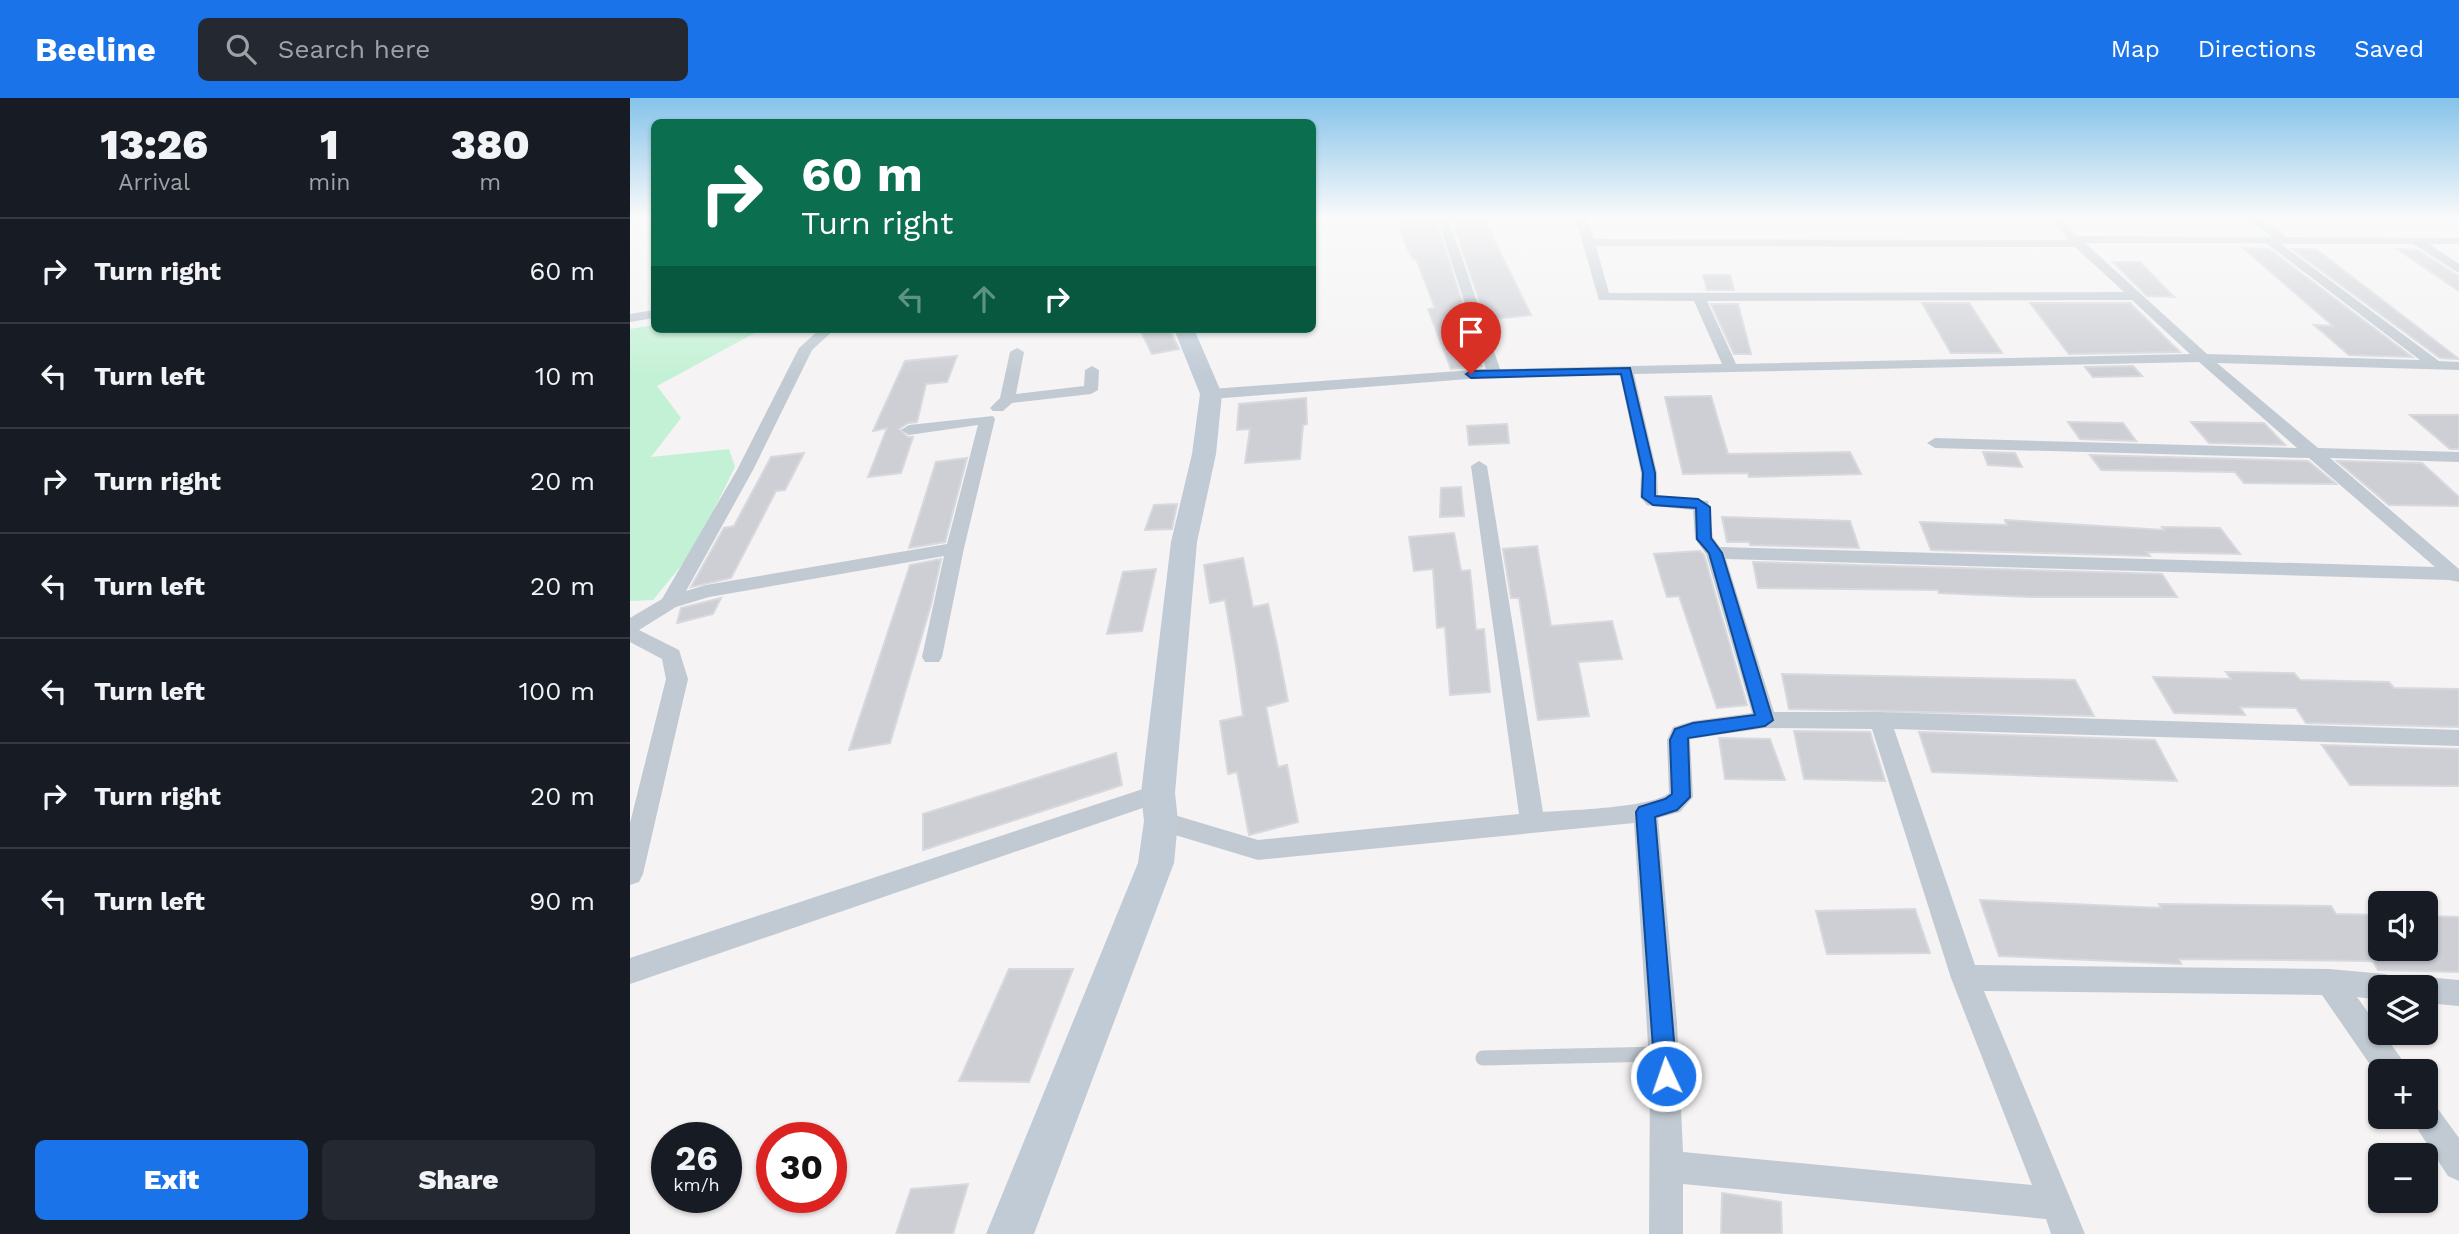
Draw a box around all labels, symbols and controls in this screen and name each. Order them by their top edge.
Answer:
search box [198,18,688,81]
text: Beeline [35,30,156,69]
icon: search [222,30,260,68]
text: Search here [278,34,430,64]
text: Map [2111,35,2160,63]
text: Directions [2198,35,2316,63]
text: Saved [2354,35,2424,63]
text: 13:26 [100,120,208,169]
text: 1 [320,120,339,169]
text: 380 [451,120,530,169]
text: 60 m [801,145,923,203]
icon: right [686,147,777,238]
text: Arrival [118,169,190,196]
text: min [308,169,351,196]
text: m [479,169,501,196]
text: Turn right [801,204,953,242]
icon: right [35,252,73,290]
text: Turn right [94,256,221,286]
text: 60 m [529,256,595,286]
icon: left [892,280,930,318]
icon: ahead [965,280,1003,318]
icon: right [1038,280,1076,318]
pin [1441,302,1501,374]
icon: arrive [1452,313,1490,351]
icon: left [35,357,73,395]
text: Turn left [94,361,205,391]
text: 10 m [535,361,595,391]
icon: right [35,462,73,500]
text: Turn right [94,466,221,496]
text: 20 m [530,466,595,496]
icon: left [35,567,73,605]
text: Turn left [94,571,205,601]
text: 20 m [530,571,595,601]
icon: left [35,672,73,710]
text: Turn left [94,676,205,706]
text: 100 m [519,676,595,706]
icon: right [35,777,73,815]
text: Turn right [94,781,221,811]
text: 20 m [530,781,595,811]
icon: left [35,882,73,920]
text: Turn left [94,886,205,916]
text: 90 m [529,886,595,916]
map controls [2368,891,2438,1213]
button: sound [2368,891,2438,961]
button: layers [2368,975,2438,1045]
position arrow [1629,1039,1703,1113]
button: + [2368,1059,2438,1129]
speed limit sign: 30 [756,1122,847,1213]
text: 26 [675,1137,718,1179]
button: Exit [35,1140,308,1220]
button: Share [322,1140,595,1220]
button: − [2368,1143,2438,1213]
text: km/h [673,1174,720,1195]

